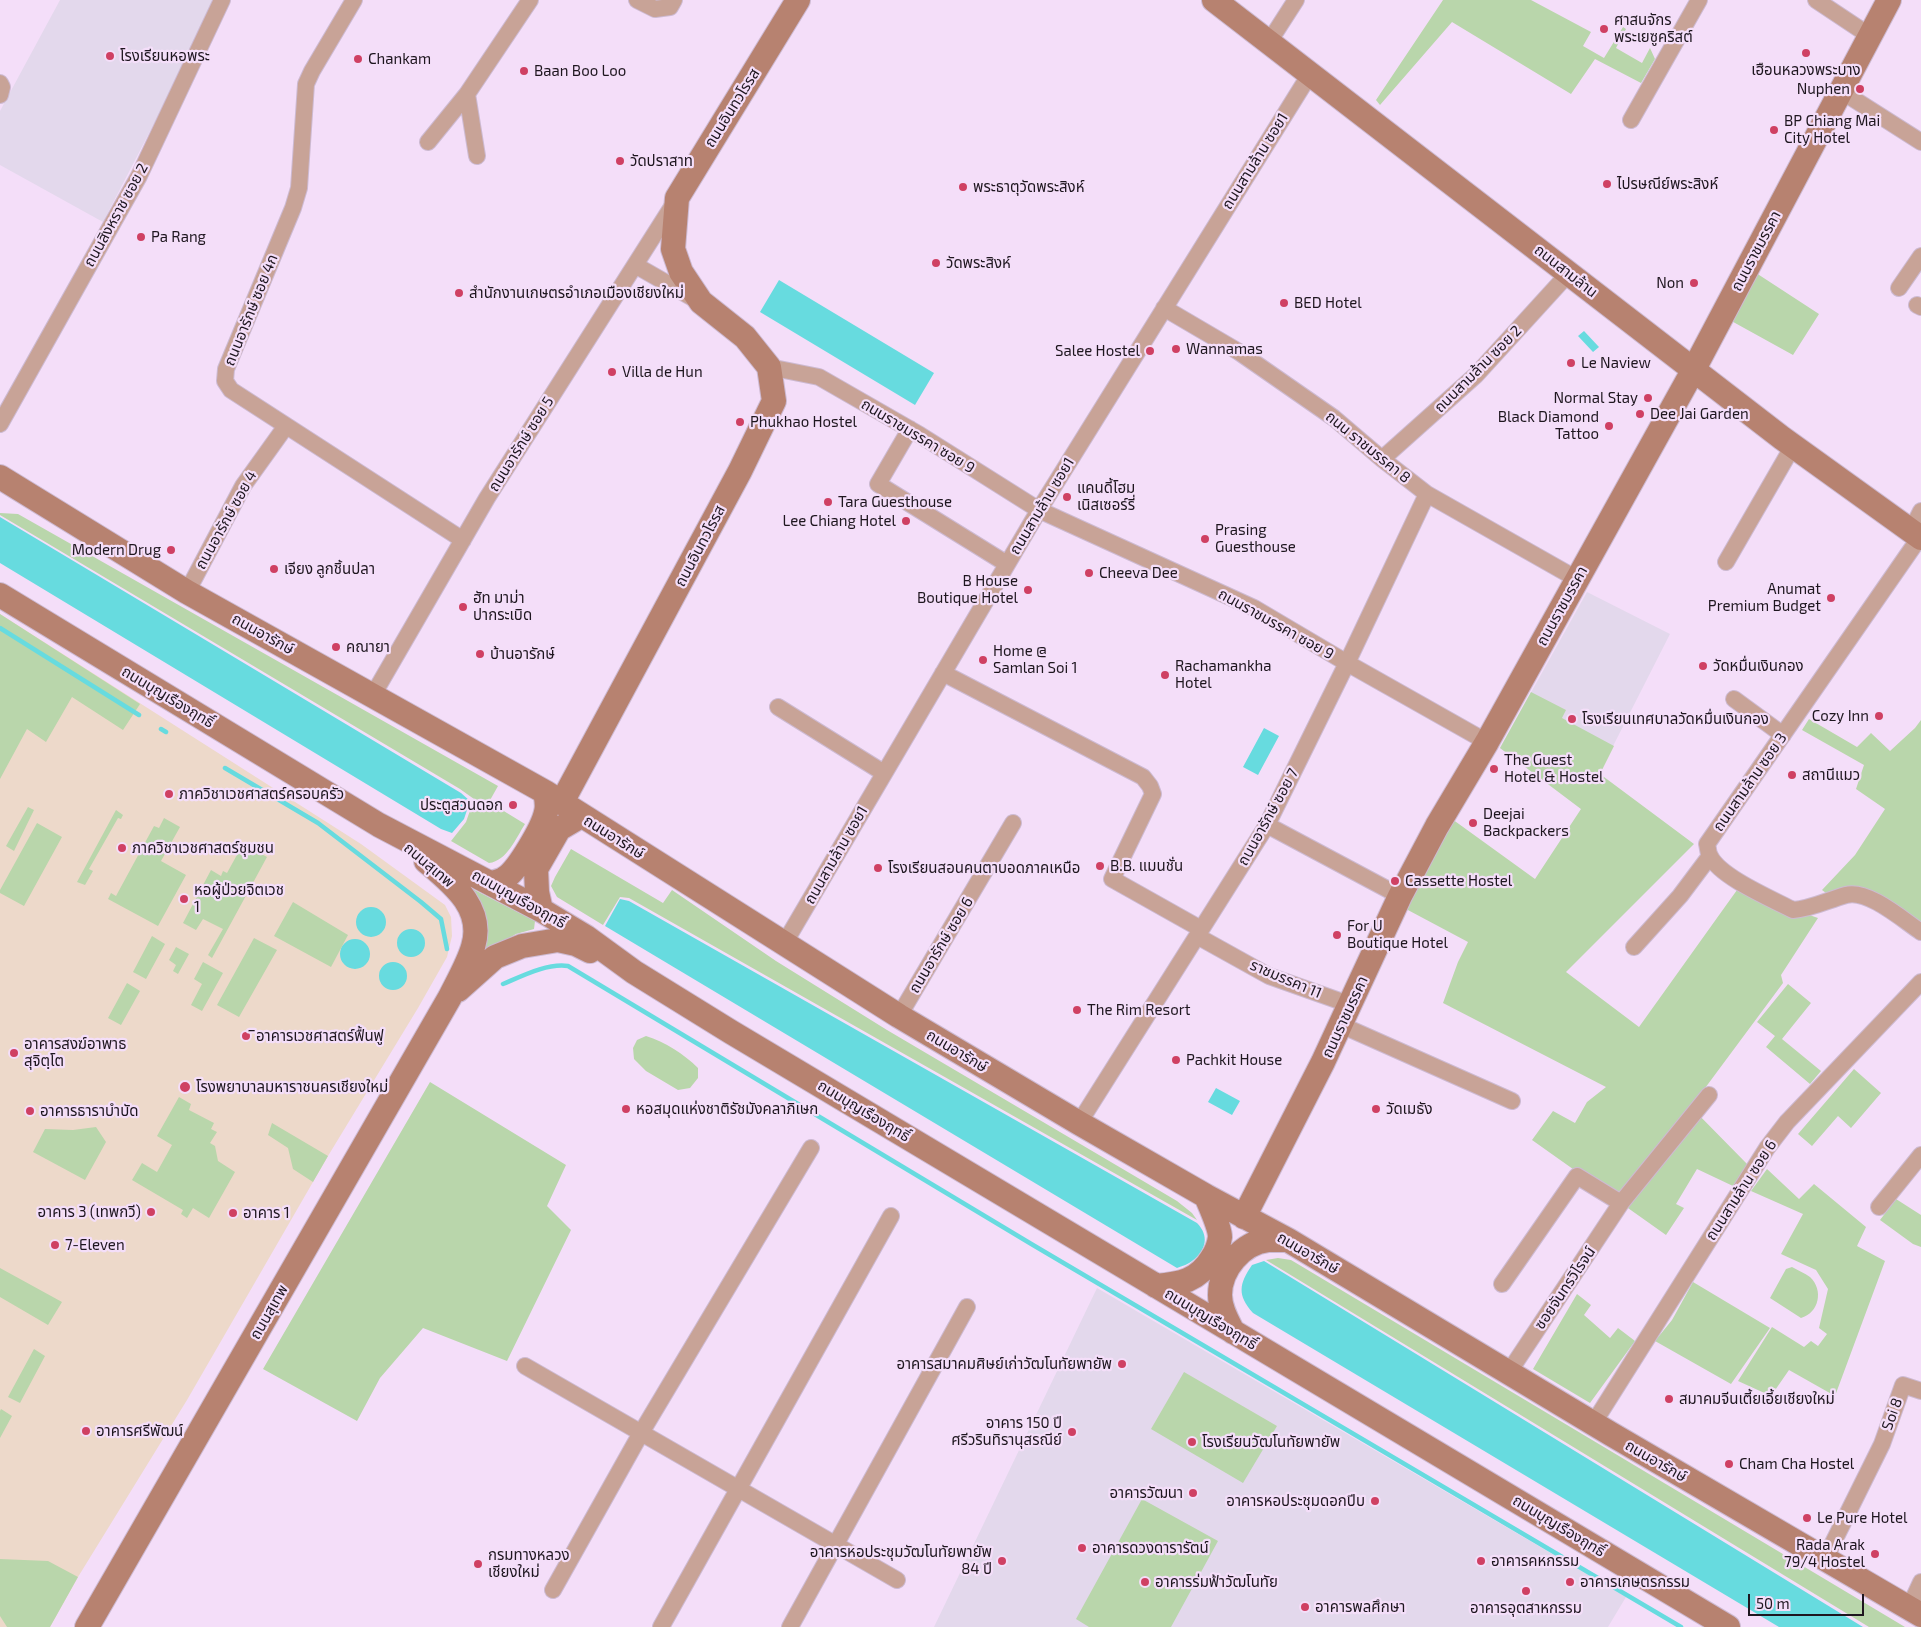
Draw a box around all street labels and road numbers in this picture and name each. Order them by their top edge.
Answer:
street label: ถนนอินทวโรรส [701,65,763,151]
street label: ถนนสามล้าน ซอย1 [1218,109,1292,213]
street label: ถนนสิงหราช ซอย 2 [80,160,152,270]
street label: ถนนราชมรรคา [1727,208,1785,294]
street label: ถนนสามล้าน [1531,241,1601,301]
street label: ถนนอารักษ์ ซอย 4ก [220,252,282,368]
street label: ถนนสามล้าน ซอย 2 [1431,322,1525,416]
street label: ถนนอารักษ์ ซอย 5 [485,393,557,495]
street label: ถนนราชมรรคา ซอย 9 [858,395,978,477]
street label: ถนน ราชมรรคา 8 [1322,407,1414,487]
street label: ถนนสามล้าน ซอย1 [1006,454,1078,558]
street label: ถนนอารักษ์ ซอย 4 [192,468,260,572]
street label: ถนนอินทวโรรส [671,502,729,590]
street label: ถนนราชมรรคา [1533,563,1591,649]
street label: ถนนราชมรรคา ซอย 9 [1215,585,1337,663]
street label: ถนนอารักษ์ [229,610,297,658]
street label: ถนนบุญเรืองฤทธิ์ [118,662,218,732]
street label: ถนนสามล้าน ซอย 3 [1709,729,1791,835]
street label: ถนนอารักษ์ ซอย 7 [1234,765,1302,869]
street label: ถนนสามล้าน ซอย1 [801,803,871,907]
street label: ถนนอารักษ์ [580,811,648,863]
street label: ถนนสุเทพ [400,839,458,891]
street label: ถนนบุญเรืองฤทธิ์ [469,866,569,932]
street label: ถนนอารักษ์ ซอย 6 [905,894,977,996]
street label: ราชมรรคา 11 [1247,956,1325,1002]
street label: ถนนราชมรรคา [1318,973,1372,1061]
street label: ถนนอารักษ์ [923,1026,991,1076]
street label: ถนนบุญเรืองฤทธิ์ [814,1076,914,1146]
street label: ถนนสามล้าน ซอย 6 [1702,1136,1780,1244]
street label: ถนนอารักษ์ [1274,1228,1342,1278]
street label: ซอยจันทรวิโรจน์ [1531,1243,1599,1333]
street label: ถนนสุเทพ [246,1282,292,1342]
street label: ถนนบุญเรืองฤทธิ์ [1161,1284,1261,1354]
street label: Soi 8 [1878,1395,1906,1433]
street label: ถนนอารักษ์ [1622,1436,1690,1486]
street label: ถนนบุญเรืองฤทธิ์ [1509,1491,1609,1561]

